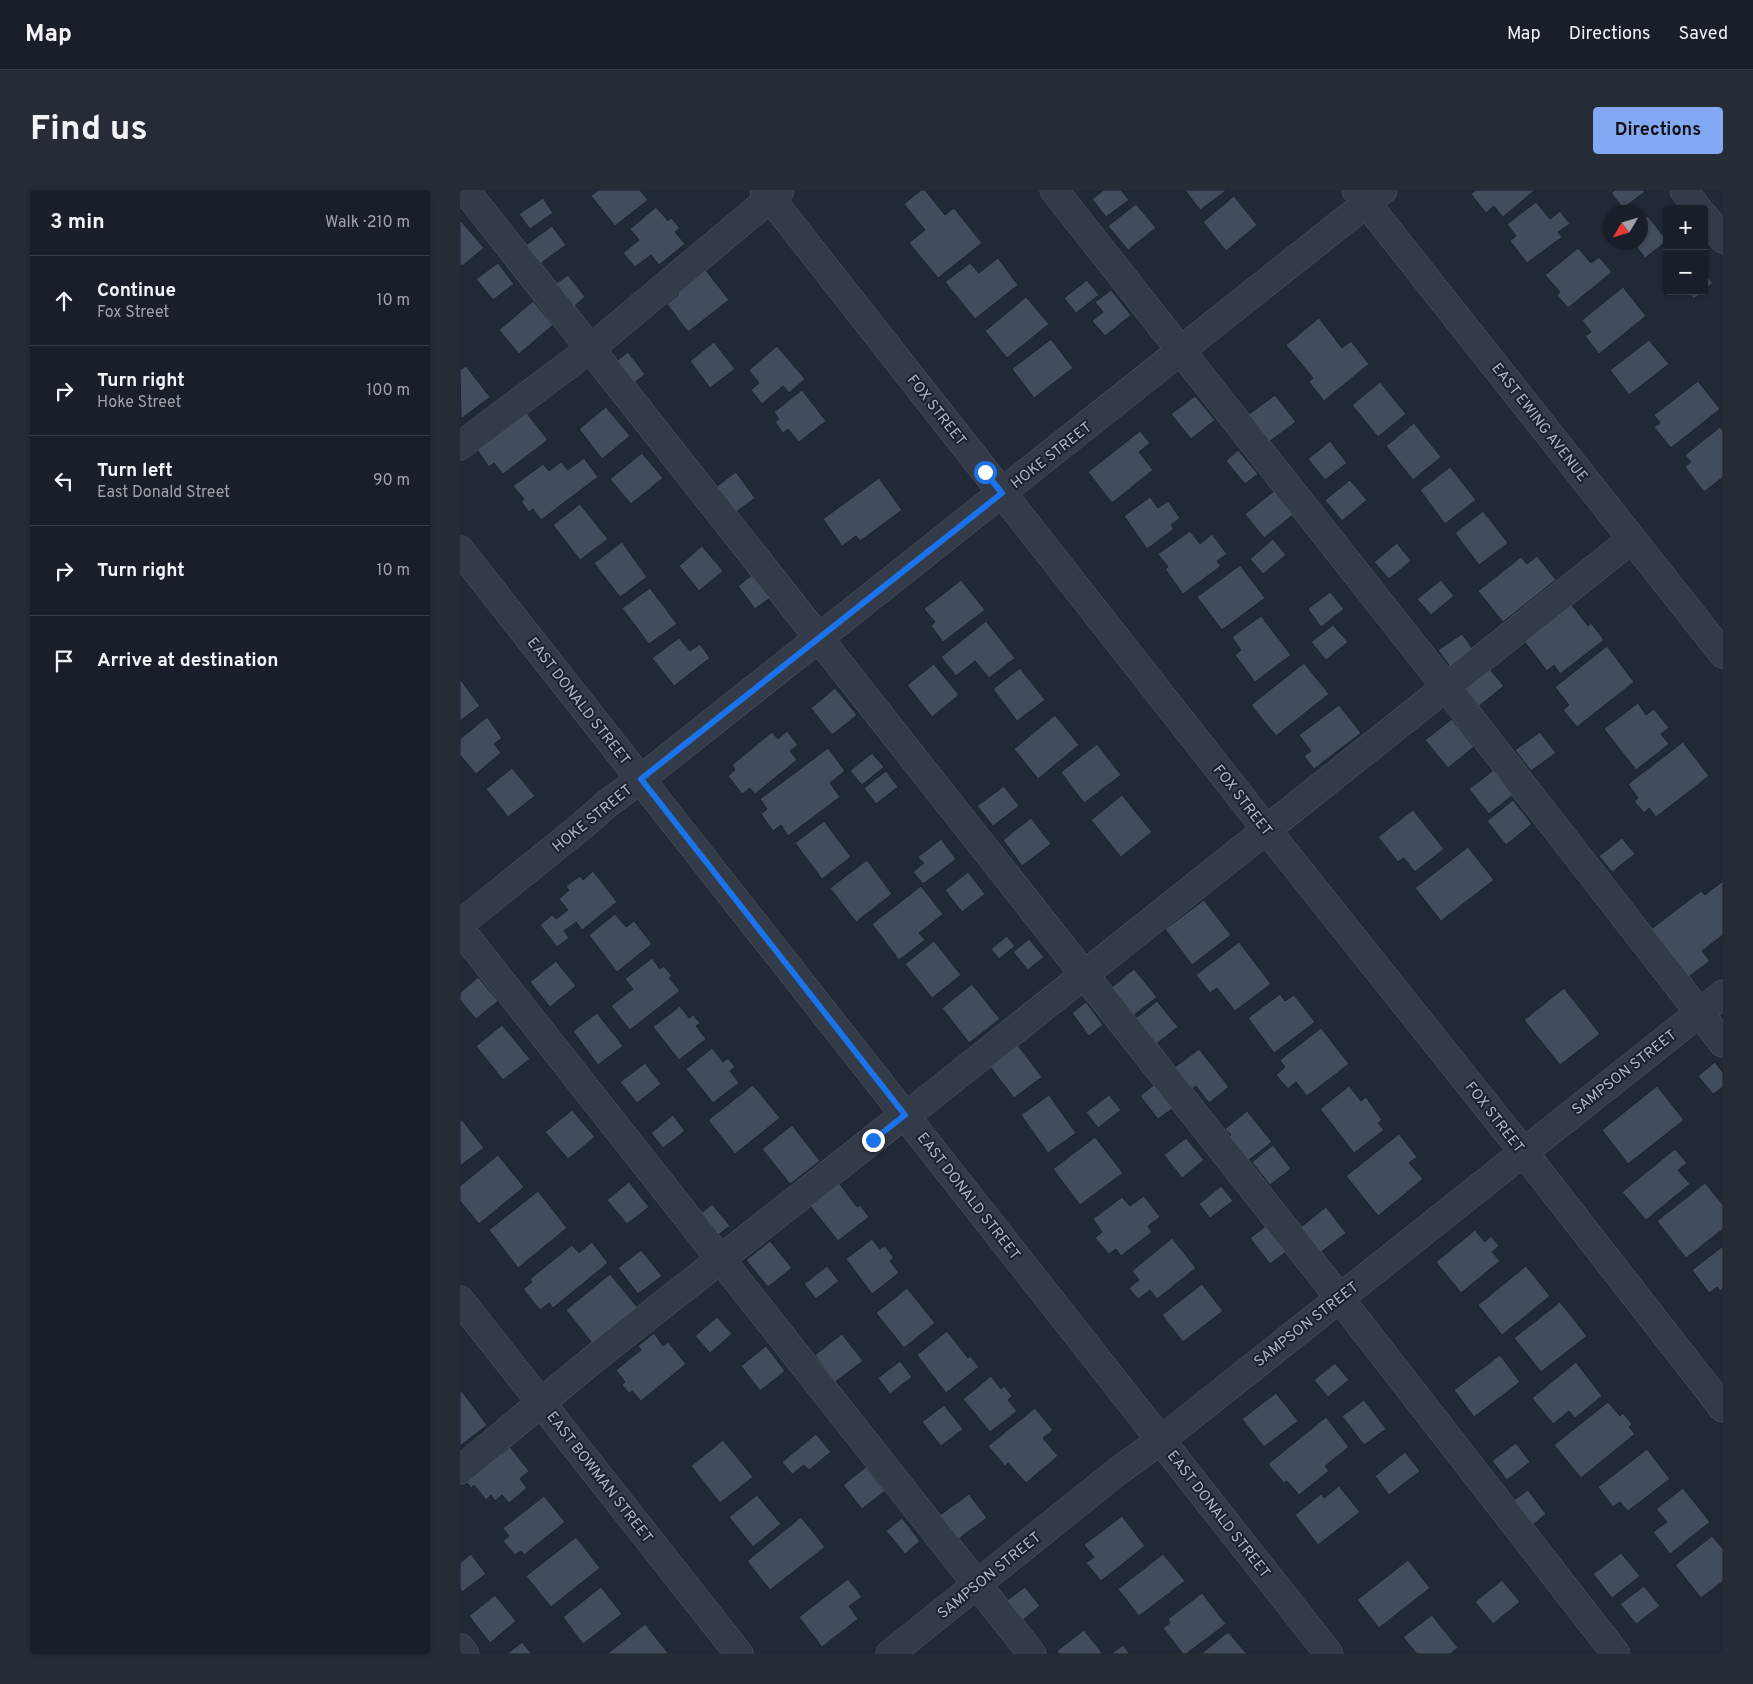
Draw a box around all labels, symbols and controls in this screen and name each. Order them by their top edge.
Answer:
text: Map [25,20,72,50]
text: Map [1507,23,1541,46]
text: Directions [1569,23,1651,46]
text: Saved [1679,23,1728,46]
button: Directions [1593,107,1723,154]
text: Find us [30,108,148,152]
north arrow [1603,205,1648,250]
map controls [1663,205,1708,295]
button: + [1663,205,1708,250]
text: 3 min [50,209,105,236]
text: Walk · 210 m [325,213,410,233]
button: − [1663,250,1708,295]
text: Continue [97,279,176,303]
icon: ahead [50,287,78,315]
text: 10 m [376,291,410,311]
text: Fox Street [97,303,169,323]
street label: EAST EWING AVENUE [1486,360,1591,486]
text: Turn right [97,369,185,393]
street label: FOX STREET [902,371,970,450]
icon: right [50,377,78,405]
text: 100 m [366,381,410,401]
text: Hoke Street [97,393,182,413]
street label: HOKE STREET [1008,419,1096,494]
text: Turn left [97,459,173,483]
route start [974,461,997,484]
icon: left [50,467,78,495]
text: 90 m [373,471,410,491]
text: East Donald Street [97,483,230,503]
icon: right [50,557,78,585]
text: Turn right [97,559,185,583]
text: 10 m [376,561,410,581]
street label: EAST DONALD STREET [522,634,634,770]
icon: arrive [50,647,78,675]
text: Arrive at destination [97,649,278,673]
street label: FOX STREET [1208,761,1276,840]
street label: HOKE STREET [549,781,637,857]
street label: SAMPSON STREET [1569,1026,1681,1120]
street label: FOX STREET [1460,1078,1528,1157]
route end [862,1129,885,1152]
street label: EAST DONALD STREET [912,1129,1024,1265]
street label: SAMPSON STREET [1251,1278,1363,1372]
street label: EAST BOWMAN STREET [542,1408,656,1548]
street label: EAST DONALD STREET [1162,1447,1274,1583]
street label: SAMPSON STREET [934,1529,1045,1624]

